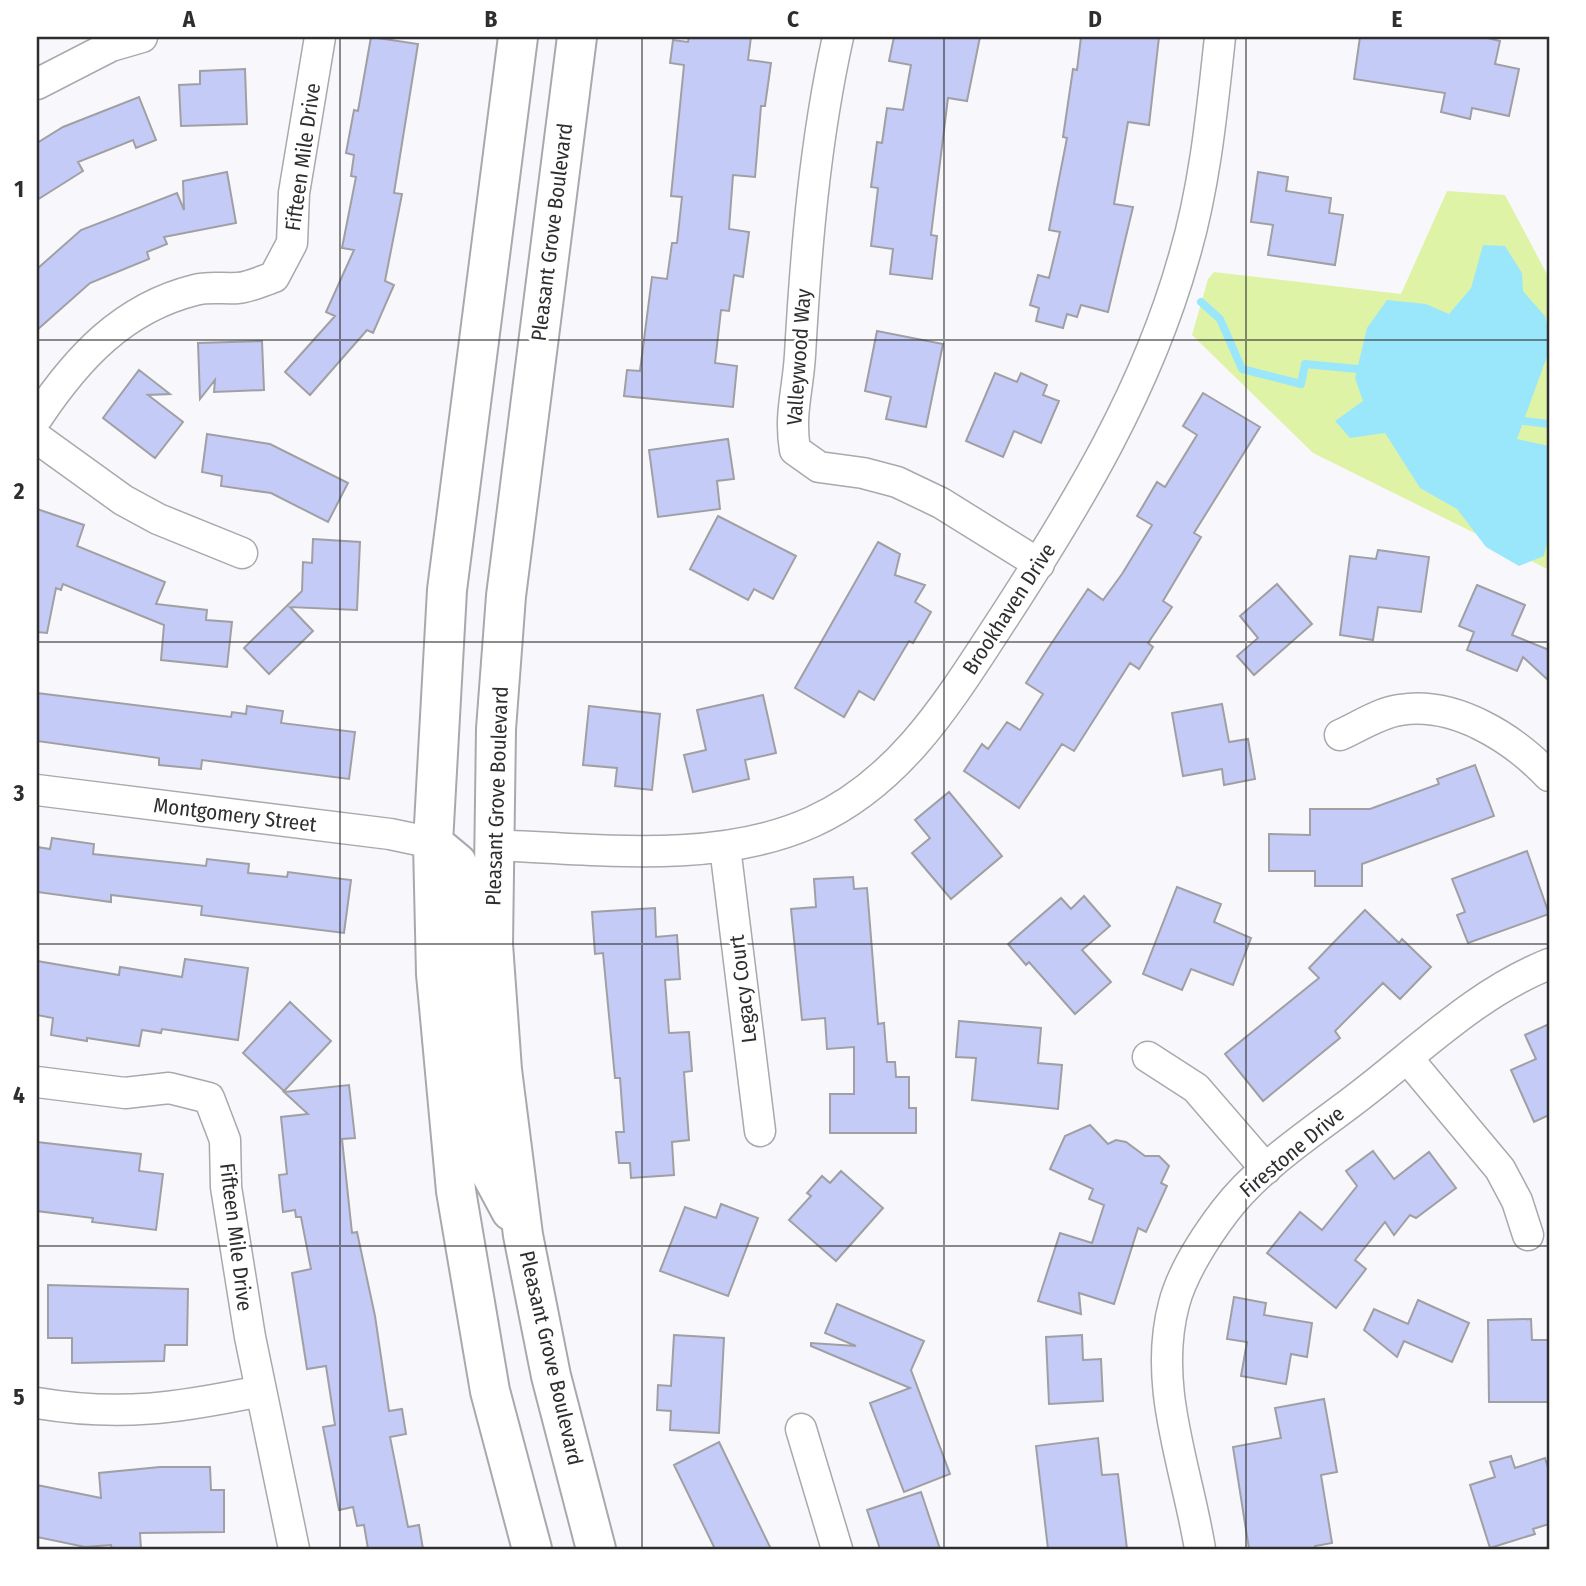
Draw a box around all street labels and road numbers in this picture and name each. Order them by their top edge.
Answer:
street label: Fifteen Mile Drive [280,81,326,233]
street label: Pleasant Grove Boulevard [526,122,578,342]
street label: Valleywood Way [781,287,817,426]
street label: Brookhaven Drive [957,538,1061,680]
street label: Pleasant Grove Boulevard [480,686,514,906]
street label: Montgomery Street [152,792,318,838]
street label: Legacy Court [723,933,763,1045]
street label: Firestone Drive [1234,1101,1350,1203]
street label: Fifteen Mile Drive [214,1161,258,1313]
street label: Pleasant Grove Boulevard [514,1248,588,1468]

